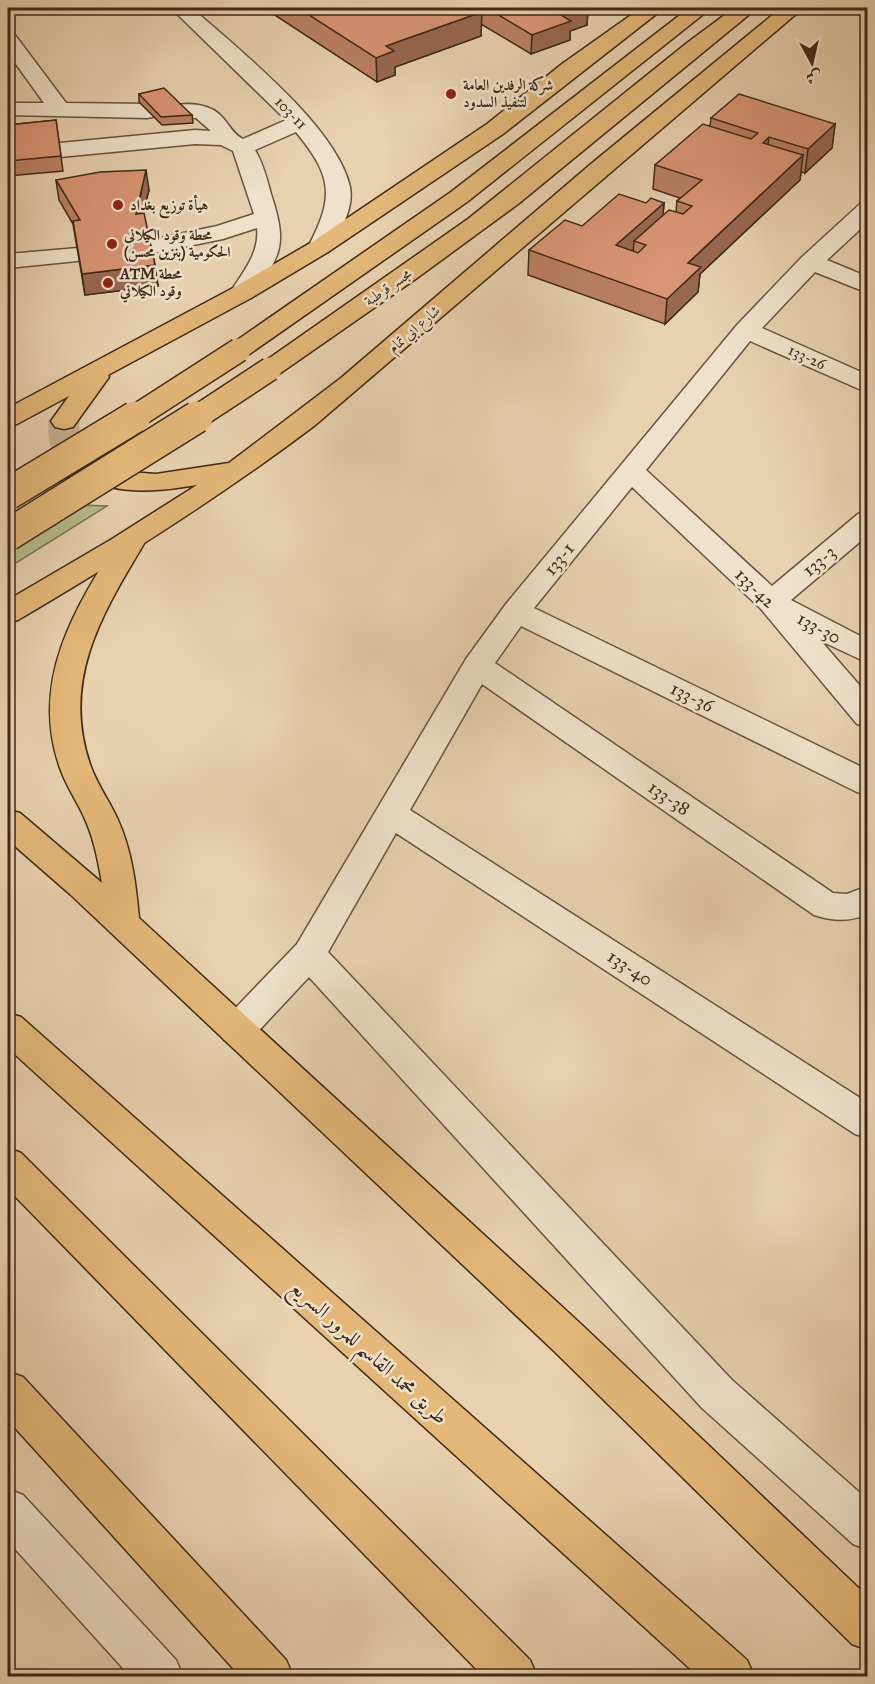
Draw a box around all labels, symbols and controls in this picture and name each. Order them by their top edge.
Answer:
north arrow [782,33,842,93]
text: ش [805,67,823,88]
place label: شركة الرفدين العامة لتنفيذ السدود [463,76,553,111]
marker: شركة الرفدين العامة لتنفيذ السدود [444,87,458,101]
street label: 103-11 [271,93,311,133]
place label: هيأة توزيع بغداد [130,194,208,219]
marker: هيأة توزيع بغداد [111,198,125,212]
place label: محطة وقود الكيلاني الحكومية (بنزين محسن) [123,226,231,263]
marker: محطة وقود الكيلاني الحكومية (بنزين محسن) [105,237,119,251]
street label: مجسر قرطبة [361,264,416,311]
place label: ATM محطة وقود الكيلاني [119,265,183,303]
marker: ATM محطة وقود الكيلاني [101,276,115,290]
street label: شارع ابي تمام [384,301,447,360]
street label: 133-26 [785,341,830,374]
street label: 133-1 [539,538,579,580]
street label: 133-3 [798,541,840,581]
street label: 133-42 [730,563,780,613]
street label: 133-30 [793,607,845,649]
street label: 133-36 [667,677,718,717]
street label: 133-38 [644,776,694,820]
street label: 133-40 [603,945,657,991]
street label: طريق محمد القاسم للمرور السريع [279,1274,453,1436]

